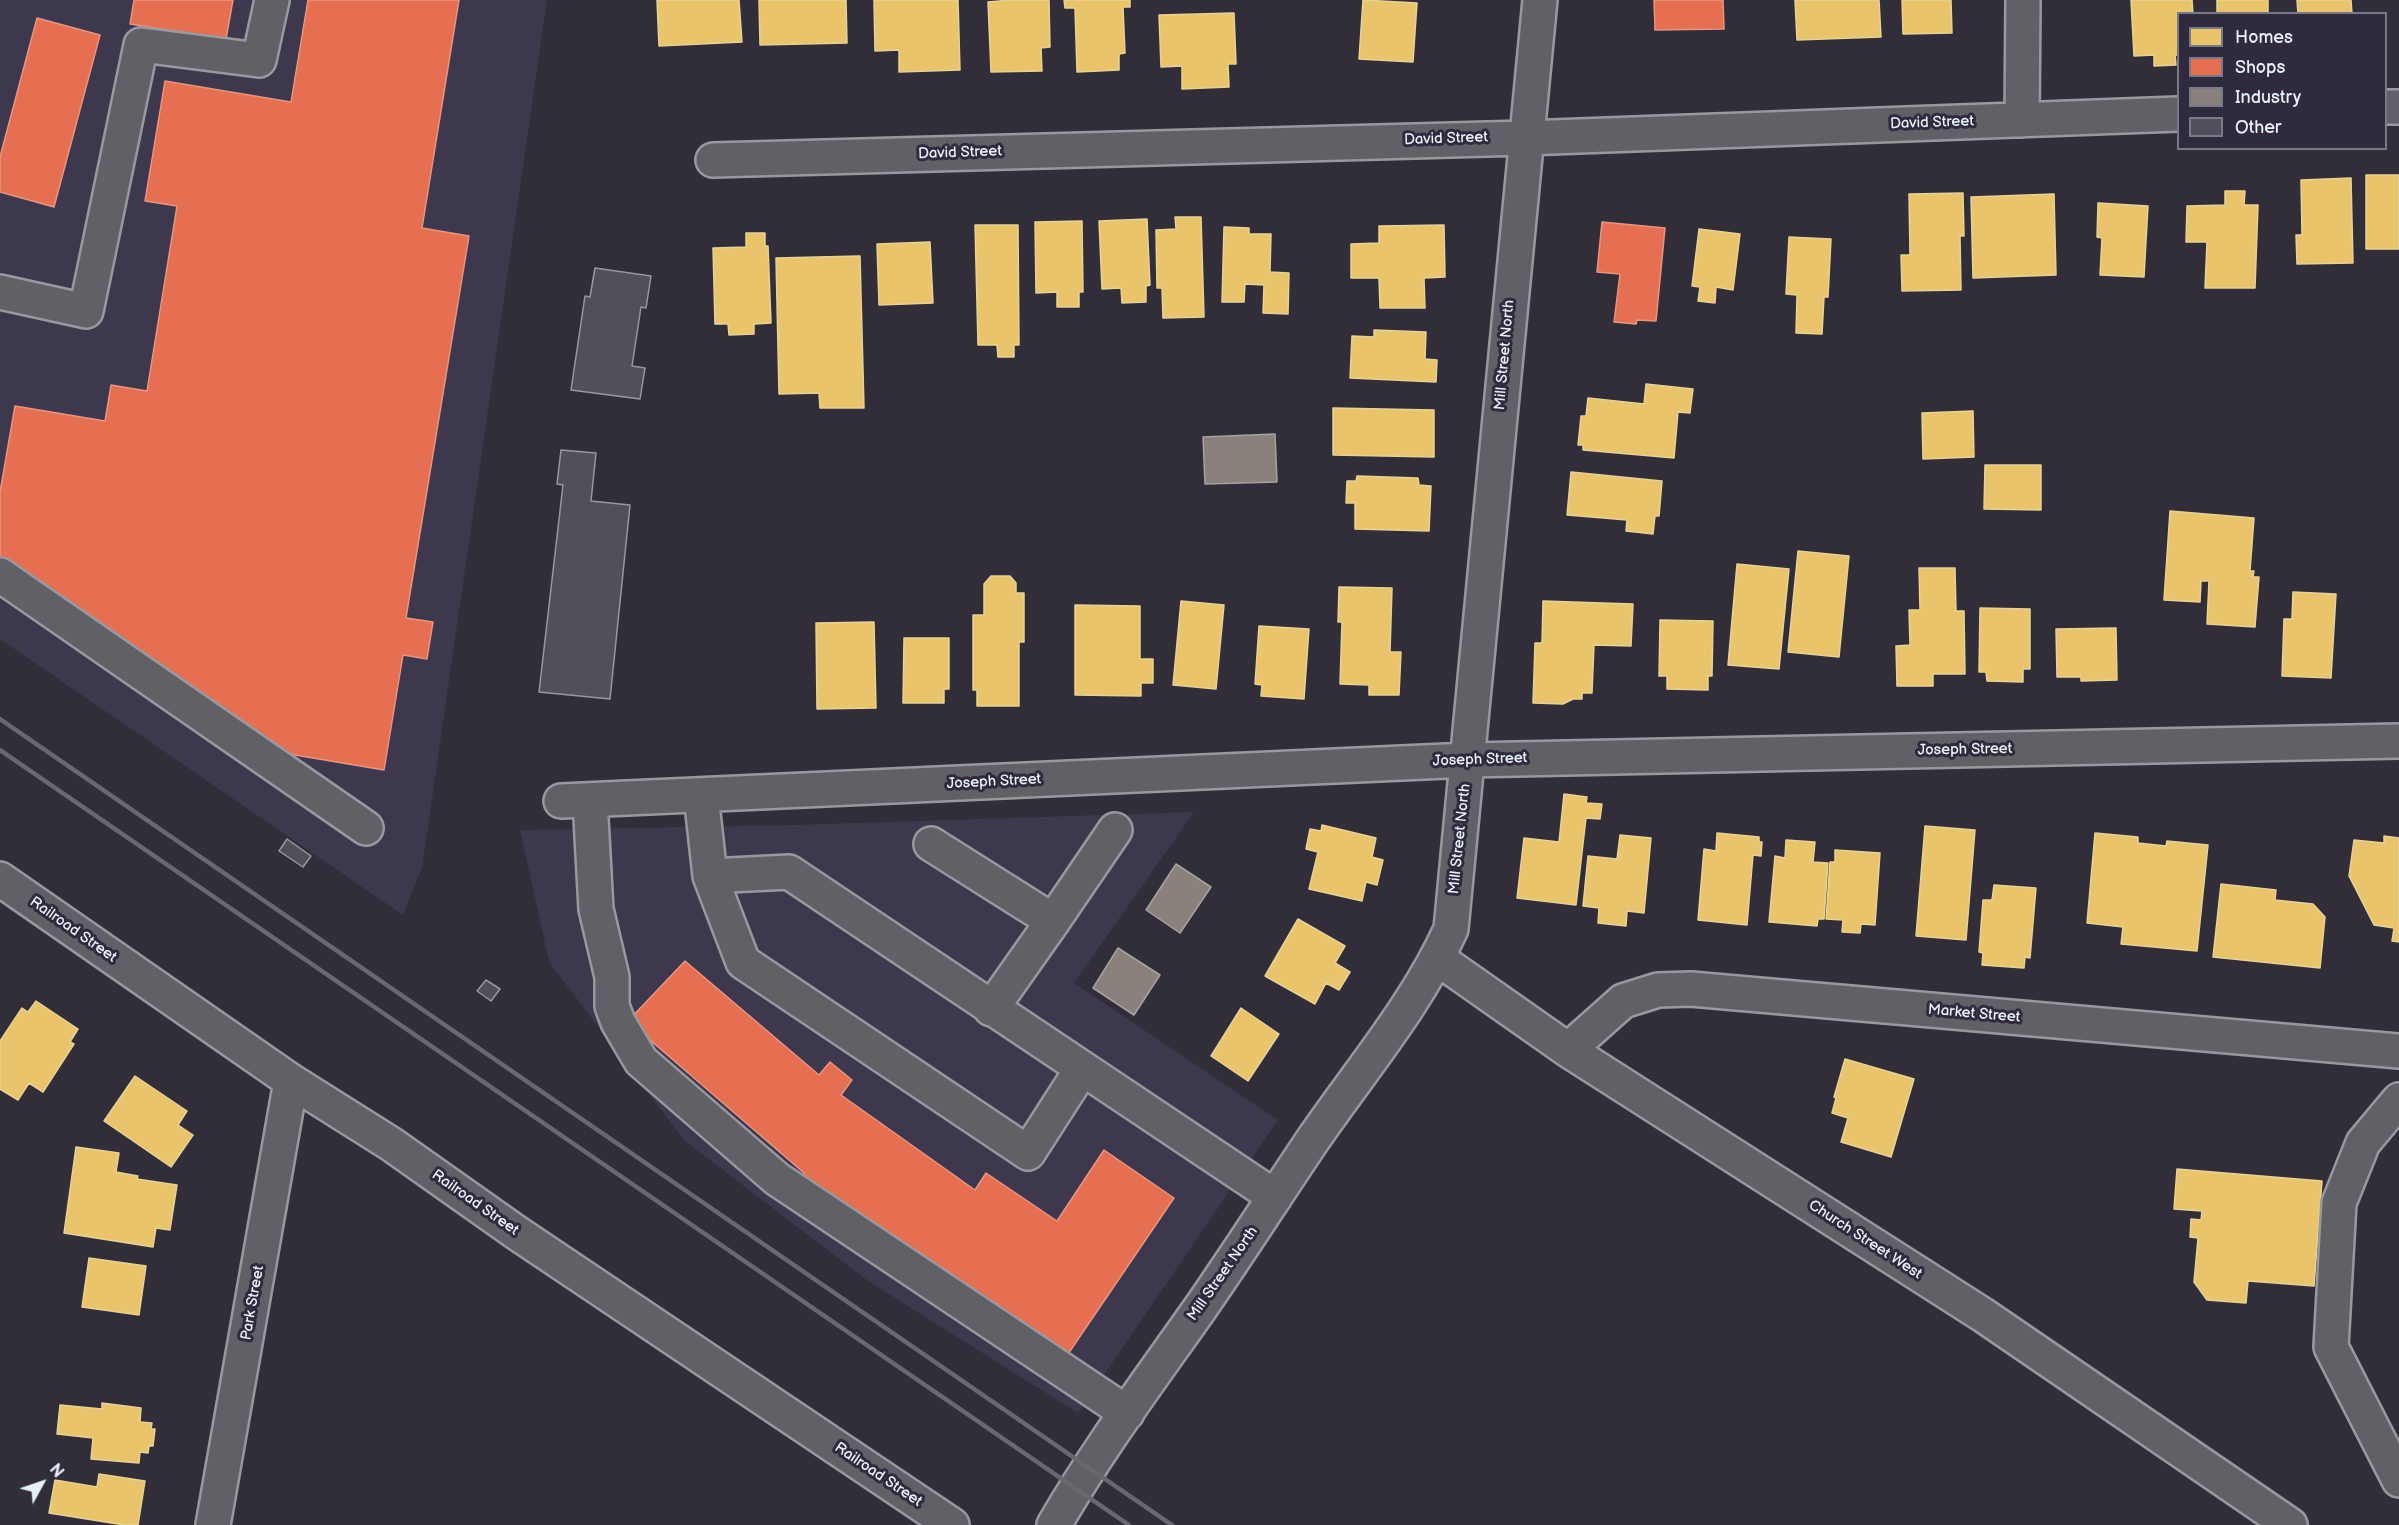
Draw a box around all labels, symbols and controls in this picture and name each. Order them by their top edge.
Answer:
legend [2177,12,2387,150]
text: Homes [2235,27,2293,48]
text: Shops [2235,57,2285,78]
text: Industry [2235,87,2301,108]
street label: David Street [1890,113,1974,133]
text: Other [2235,117,2281,138]
street label: David Street [1404,129,1488,149]
street label: David Street [918,143,1002,163]
street label: Mill Street North [1491,299,1519,411]
street label: Joseph Street [1918,740,2012,760]
street label: Joseph Street [1432,749,1528,771]
street label: Joseph Street [946,771,1042,793]
street label: Mill Street North [1445,783,1475,895]
street label: Railroad Street [26,893,120,967]
street label: Market Street [1927,1001,2021,1027]
street label: Railroad Street [428,1166,522,1240]
street label: Church Street West [1805,1197,1925,1283]
street label: Mill Street North [1184,1223,1262,1325]
street label: Park Street [238,1264,268,1342]
street label: Railroad Street [831,1439,925,1511]
north arrow [12,1453,72,1513]
text: N [45,1460,67,1482]

